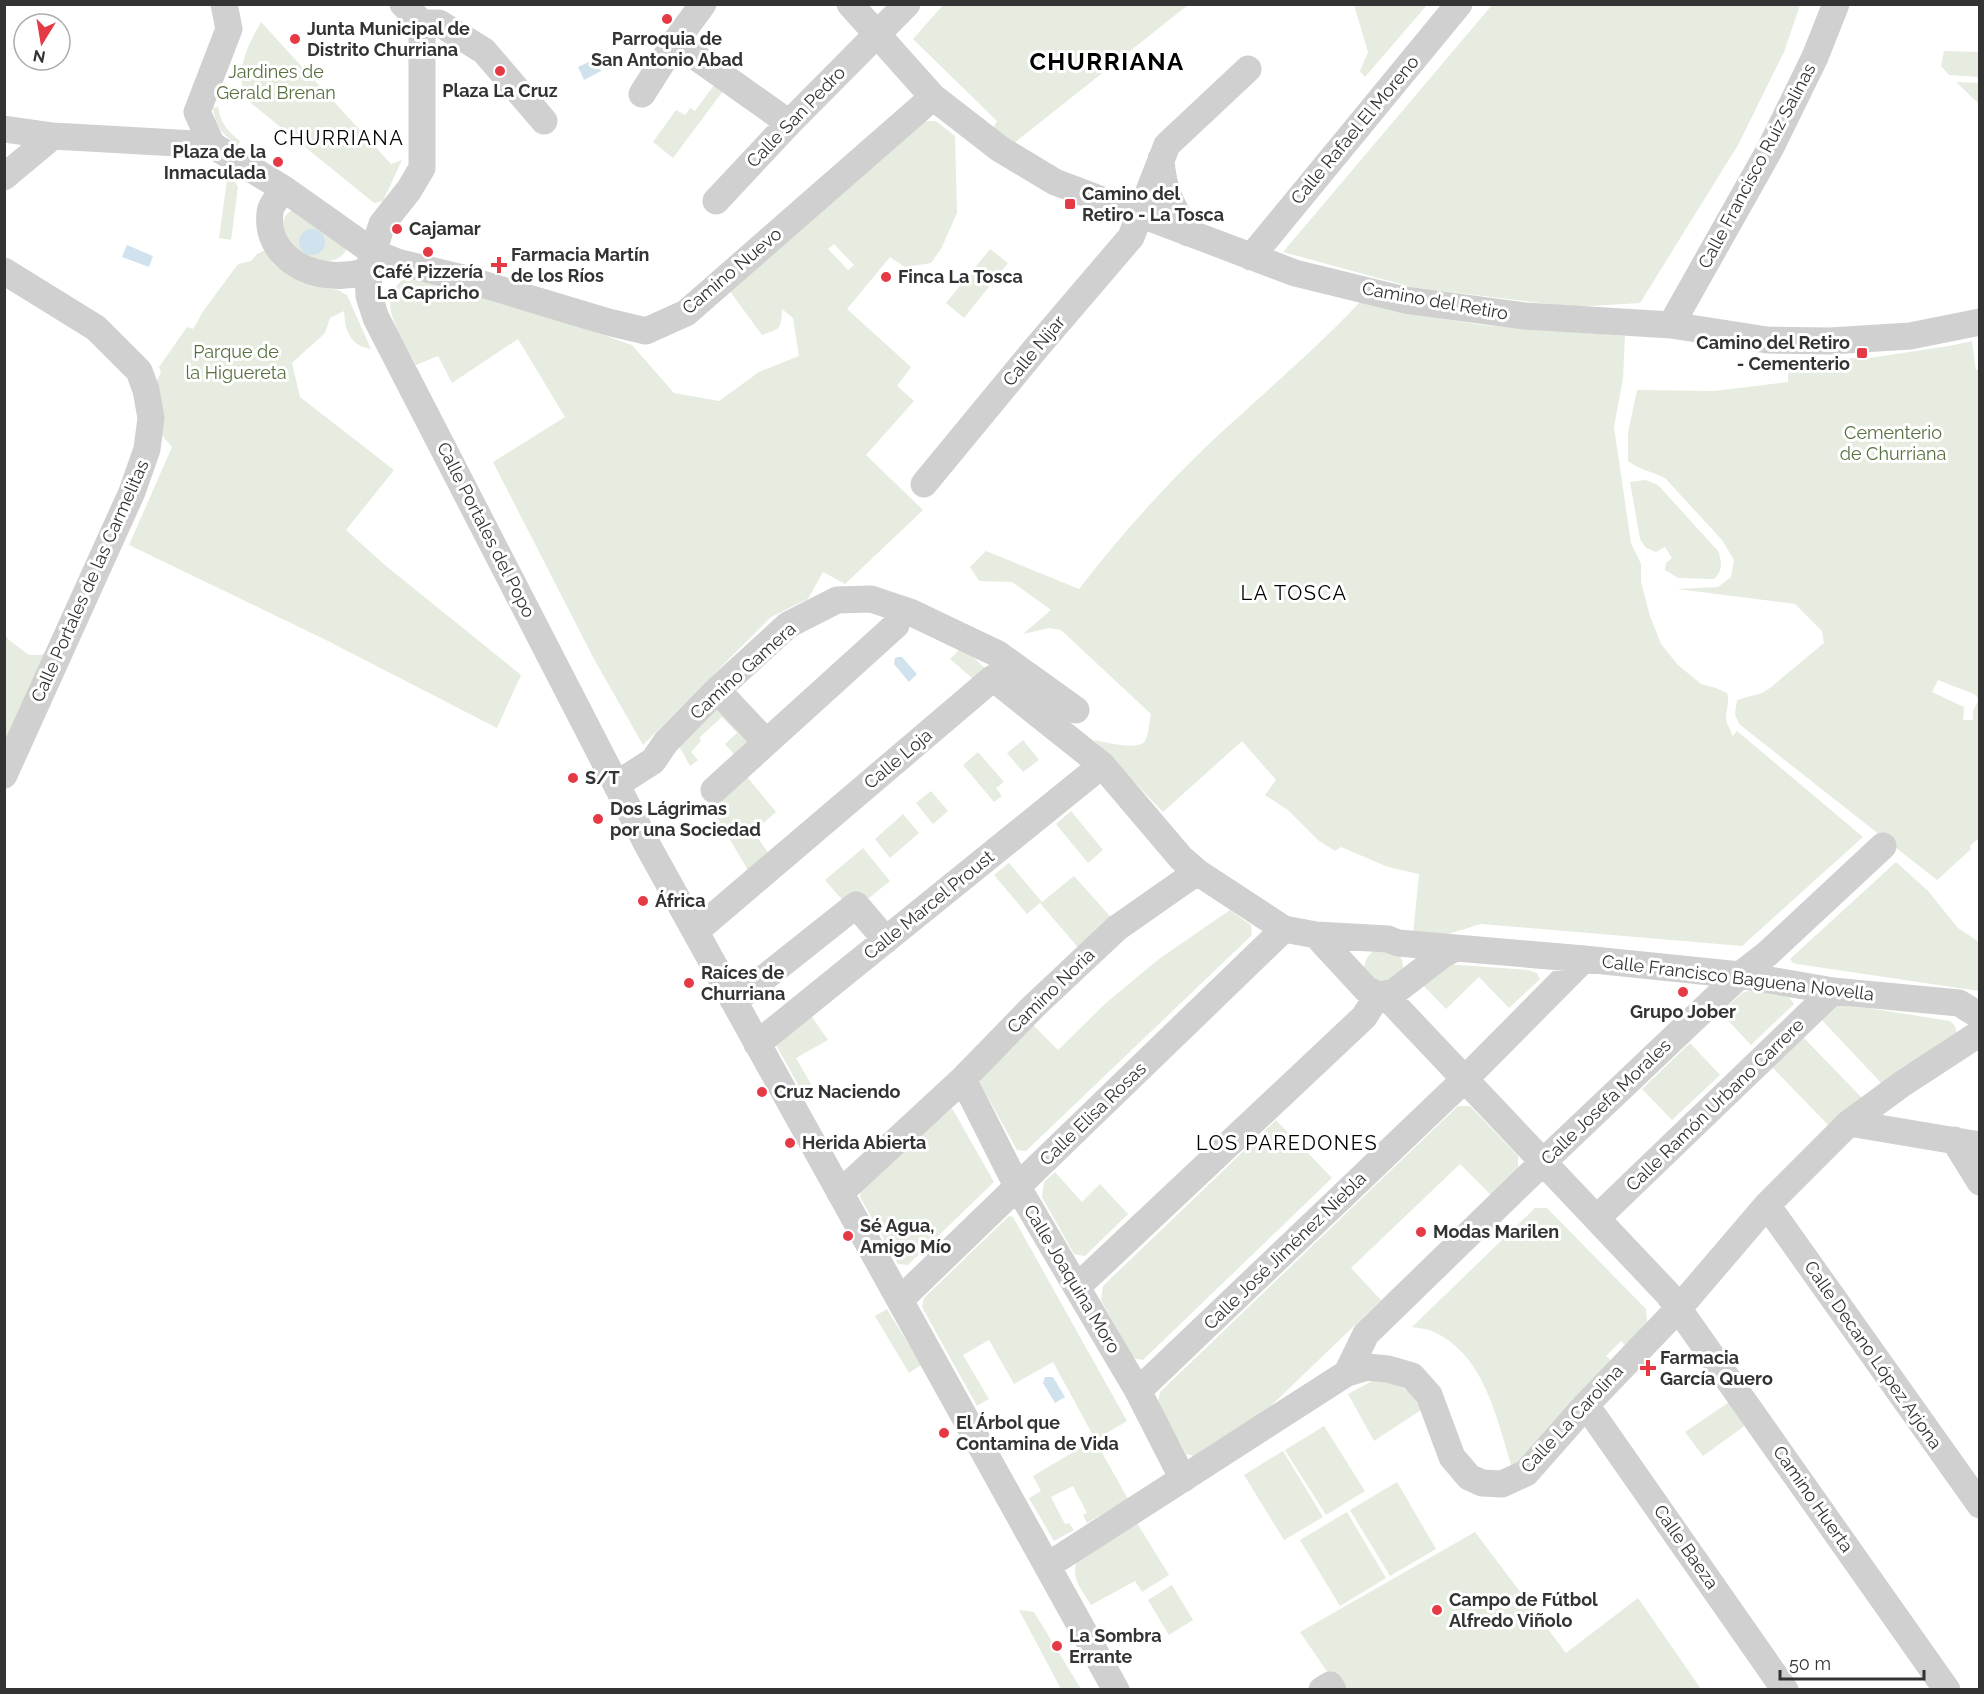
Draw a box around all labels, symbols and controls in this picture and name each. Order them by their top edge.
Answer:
north arrow [12,12,72,72]
marker: Parroquia de San Antonio Abad [660,12,674,26]
place label: Junta Municipal de Distrito Churriana [307,18,470,60]
place label: Parroquia de San Antonio Abad [591,28,743,70]
marker: Junta Municipal de Distrito Churriana [288,32,302,46]
text: N [31,46,47,67]
district label: CHURRIANA [1029,47,1185,76]
street label: Calle Rafael El Moreno [1286,51,1423,208]
street label: Calle Francisco Ruiz Salinas [1693,59,1820,272]
park label: Jardines de Gerald Brenan [216,61,336,103]
street label: Calle San Pedro [742,62,849,172]
marker: Plaza La Cruz [493,64,507,78]
place label: Plaza La Cruz [442,80,558,101]
district label: CHURRIANA [274,126,404,150]
place label: Plaza de la Inmaculada [164,141,266,183]
marker: Plaza de la Inmaculada [271,155,285,169]
place label: Camino del Retiro - La Tosca [1082,183,1224,225]
marker: Camino del Retiro - La Tosca [1063,197,1077,211]
place label: Cajamar [409,218,481,239]
marker: Cajamar [390,222,404,236]
street label: Camino Nuevo [678,223,786,318]
place label: Farmacia Martín de los Ríos [511,244,649,286]
marker: Café Pizzería La Capricho [421,245,435,259]
marker: Farmacia Martín de los Ríos [492,258,506,272]
place label: Café Pizzería La Capricho [373,261,483,303]
place label: Finca La Tosca [898,266,1023,287]
marker: Finca La Tosca [879,270,893,284]
street label: Camino del Retiro [1361,277,1510,324]
street label: Calle Níjar [998,311,1069,390]
place label: Camino del Retiro - Cementerio [1696,332,1850,374]
park label: Parque de la Higuereta [185,341,287,383]
marker: Camino del Retiro - Cementerio [1855,346,1869,360]
park label: Cementerio de Churriana [1840,422,1946,464]
street label: Calle Portales del Popo [433,439,540,621]
street label: Calle Portales de las Carmelitas [26,456,153,705]
district label: LA TOSCA [1241,581,1347,605]
street label: Camino Gamera [686,618,800,723]
street label: Calle Loja [860,724,936,793]
place label: S/T [585,767,620,788]
marker: S/T [566,771,580,785]
place label: Dos Lágrimas por una Sociedad [610,798,761,840]
marker: Dos Lágrimas por una Sociedad [591,812,605,826]
street label: Calle Marcel Proust [859,846,998,964]
place label: África [655,890,705,911]
marker: África [636,894,650,908]
street label: Camino Noria [1003,944,1099,1037]
street label: Calle Francisco Baguena Novella [1601,950,1875,1005]
place label: Raíces de Churriana [701,962,785,1004]
marker: Raíces de Churriana [682,976,696,990]
marker: Grupo Jober [1676,985,1690,999]
place label: Grupo Jober [1630,1001,1736,1022]
street label: Calle Ramón Urbano Carrere [1621,1014,1808,1195]
street label: Calle Josefa Morales [1537,1034,1675,1169]
street label: Calle Elisa Rosas [1035,1057,1150,1170]
place label: Cruz Naciendo [774,1081,901,1102]
marker: Cruz Naciendo [755,1085,769,1099]
district label: LOS PAREDONES [1196,1131,1378,1155]
place label: Herida Abierta [802,1132,926,1153]
marker: Herida Abierta [783,1136,797,1150]
street label: Calle José Jiménez Niebla [1199,1168,1370,1334]
street label: Calle Joaquina Moro [1020,1201,1125,1357]
place label: Sé Agua, Amigo Mío [860,1215,951,1257]
place label: Modas Marilen [1433,1221,1559,1242]
marker: Modas Marilen [1414,1225,1428,1239]
marker: Sé Agua, Amigo Mío [841,1229,855,1243]
street label: Calle Decano López Arjona [1800,1257,1947,1453]
place label: Farmacia García Quero [1660,1347,1773,1389]
street label: Calle La Carolina [1516,1360,1627,1477]
marker: Farmacia García Quero [1641,1361,1655,1375]
place label: El Árbol que Contamina de Vida [956,1412,1119,1454]
marker: El Árbol que Contamina de Vida [937,1426,951,1440]
street label: Camino Huerta [1769,1441,1858,1556]
street label: Calle Baeza [1650,1501,1723,1593]
place label: Campo de Fútbol Alfredo Viñolo [1449,1589,1598,1631]
marker: Campo de Fútbol Alfredo Viñolo [1430,1603,1444,1617]
place label: La Sombra Errante [1069,1625,1162,1667]
marker: La Sombra Errante [1050,1639,1064,1653]
scale bar [1780,1643,1924,1681]
text: 50 m [1789,1653,1831,1674]

